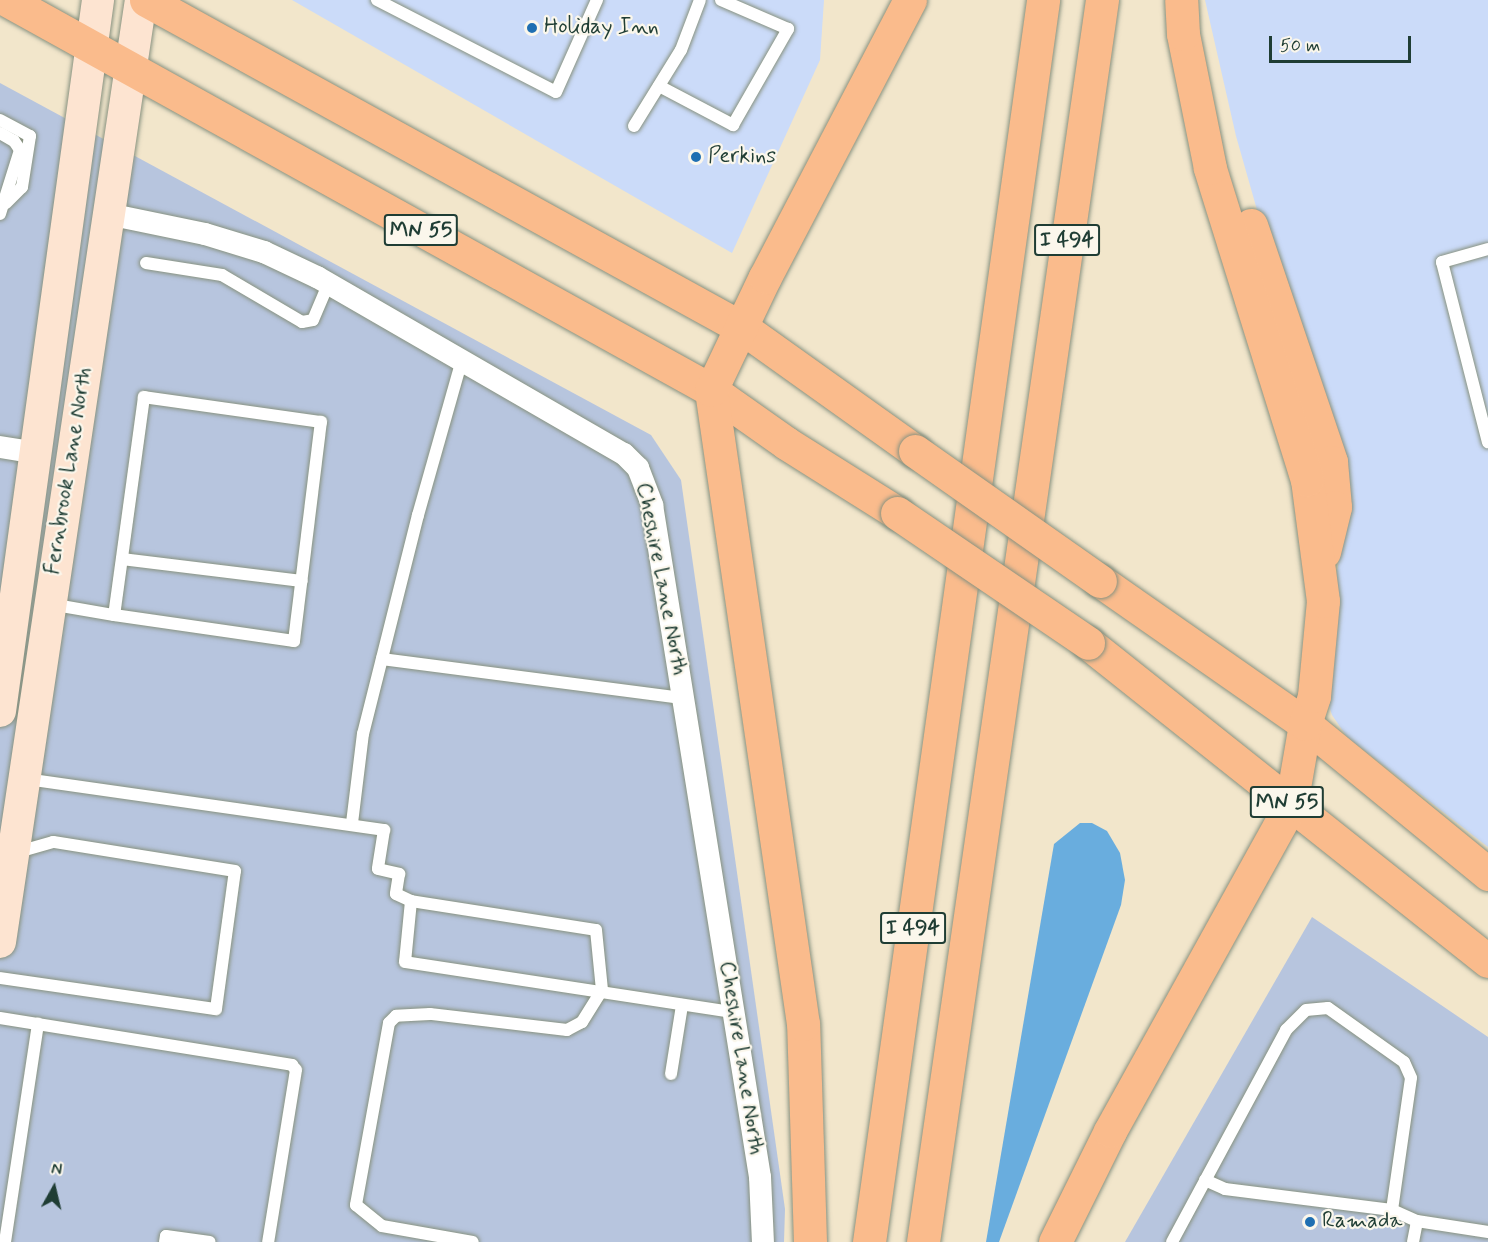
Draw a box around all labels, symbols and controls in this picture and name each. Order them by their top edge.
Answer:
place label: Holiday Inn [544,15,653,41]
marker: Holiday Inn [525,21,539,35]
scale bar [1272,24,1414,62]
text: 50 m [1280,34,1320,58]
place label: Perkins [708,144,776,170]
marker: Perkins [689,150,703,164]
road number: MN 55 [384,212,458,248]
road number: I 494 [1034,222,1100,258]
street label: Fernbrook Lane North [40,367,98,575]
street label: Cheshire Lane North [630,483,692,675]
road number: MN 55 [1250,784,1324,820]
road number: I 494 [880,910,946,946]
street label: Cheshire Lane North [713,962,769,1154]
north arrow [24,1158,84,1218]
text: N [50,1159,63,1181]
place label: Ramada [1322,1209,1403,1235]
marker: Ramada [1303,1215,1317,1229]

